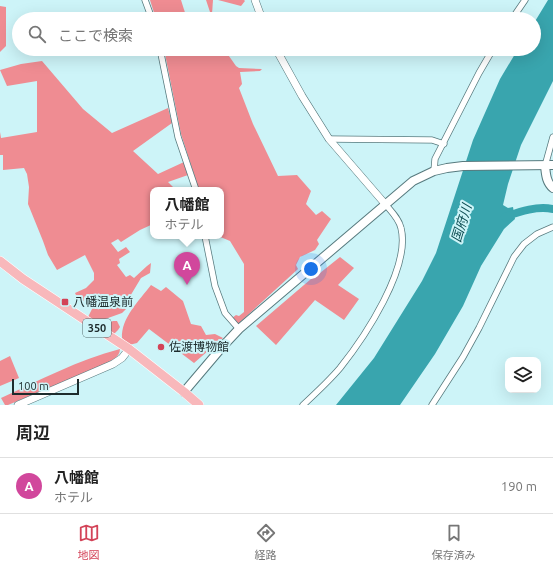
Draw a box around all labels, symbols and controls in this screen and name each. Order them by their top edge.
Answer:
search box [12,12,541,56]
icon: search [26,23,48,45]
text: ここで検索 [58,27,133,44]
popup [150,187,224,239]
text: 八幡館 [164,196,210,213]
water label: 国府川 [449,200,474,244]
text: ホテル [164,217,204,231]
pin: A [174,252,200,285]
your location [301,259,321,279]
place label: 八幡温泉前 [73,295,133,308]
marker: 八幡温泉前 [60,297,70,307]
road number: 350 [83,319,111,337]
place label: 佐渡博物館 [169,340,229,353]
marker: 佐渡博物館 [156,342,166,352]
map controls [505,357,541,393]
button: layers [505,357,541,393]
scale bar [12,377,79,396]
text: 100 m [18,380,49,392]
text: 周辺 [16,423,50,442]
text: 八幡館 [54,469,99,486]
text: A [24,479,34,493]
text: 190 m [501,479,537,493]
text: ホテル [54,490,93,504]
tab: 地図 [78,522,100,562]
tab: 経路 [255,522,277,562]
tab: 保存済み [432,522,476,562]

